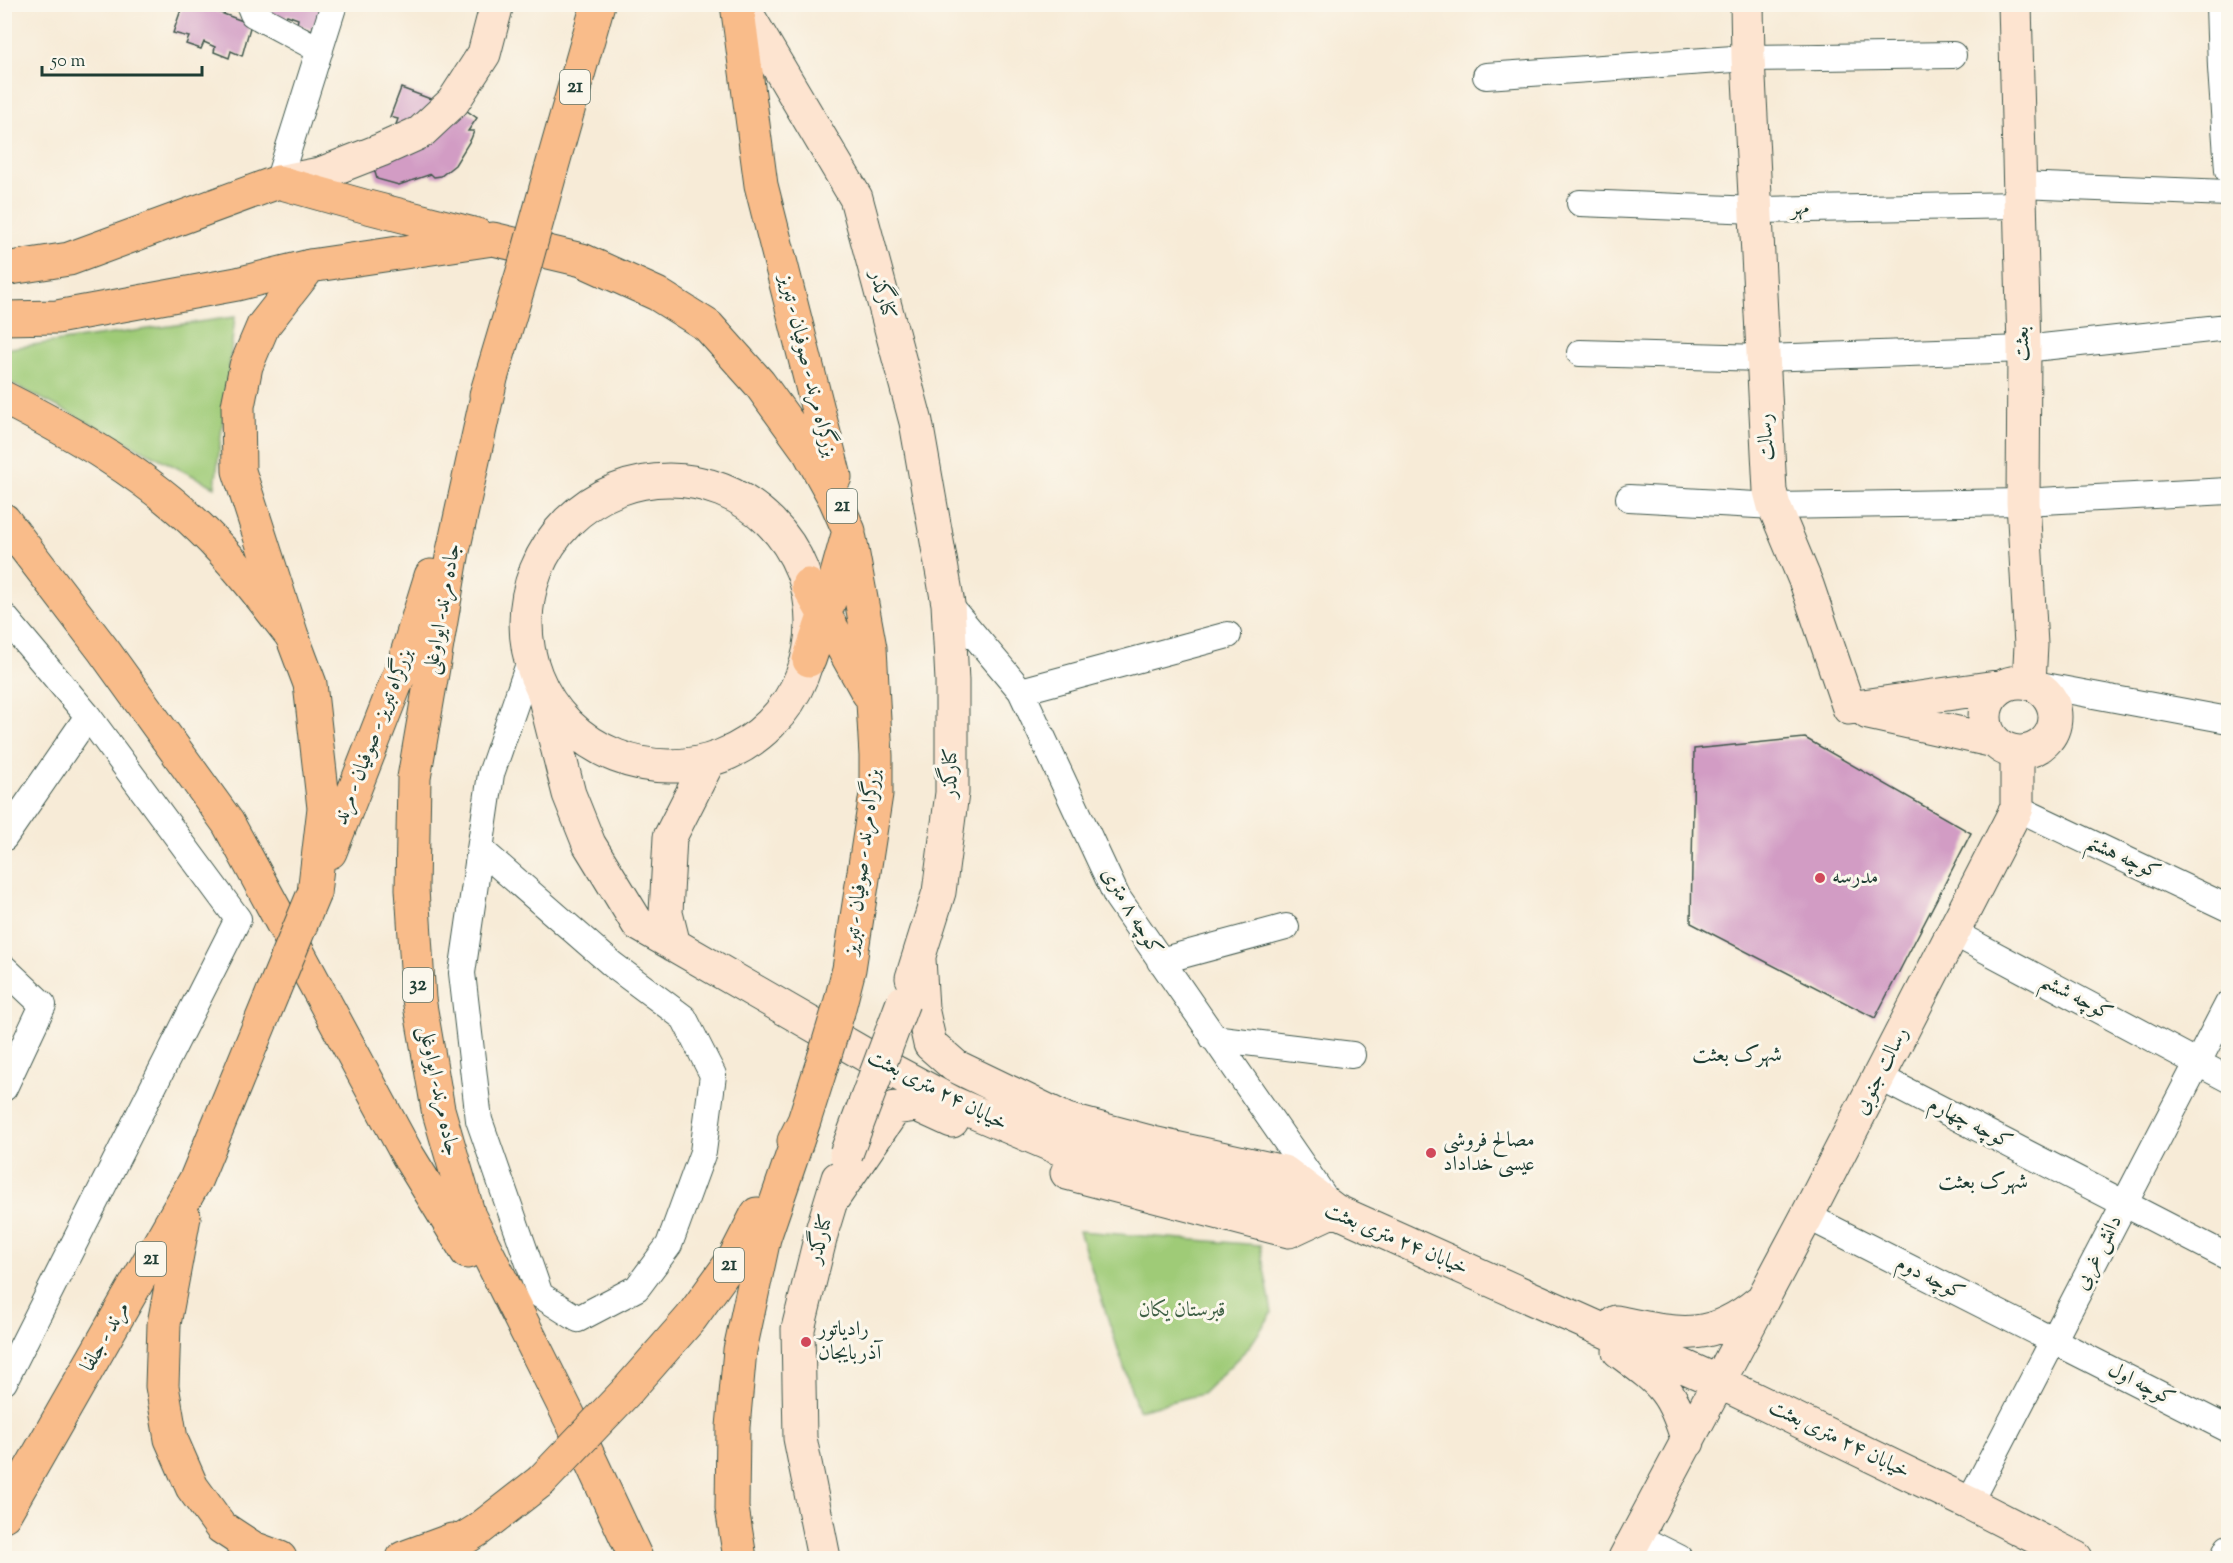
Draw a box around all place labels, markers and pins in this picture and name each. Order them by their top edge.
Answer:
place label: مدرسه [1832,863,1878,893]
marker: مدرسه [1813,871,1827,885]
place label: مصالح فروشی عیسی خداداد [1443,1126,1535,1180]
marker: مصالح فروشی عیسی خداداد [1424,1146,1438,1160]
place label: رادیاتور آذربایجان [816,1315,884,1369]
marker: رادیاتور آذربایجان [799,1335,813,1349]

